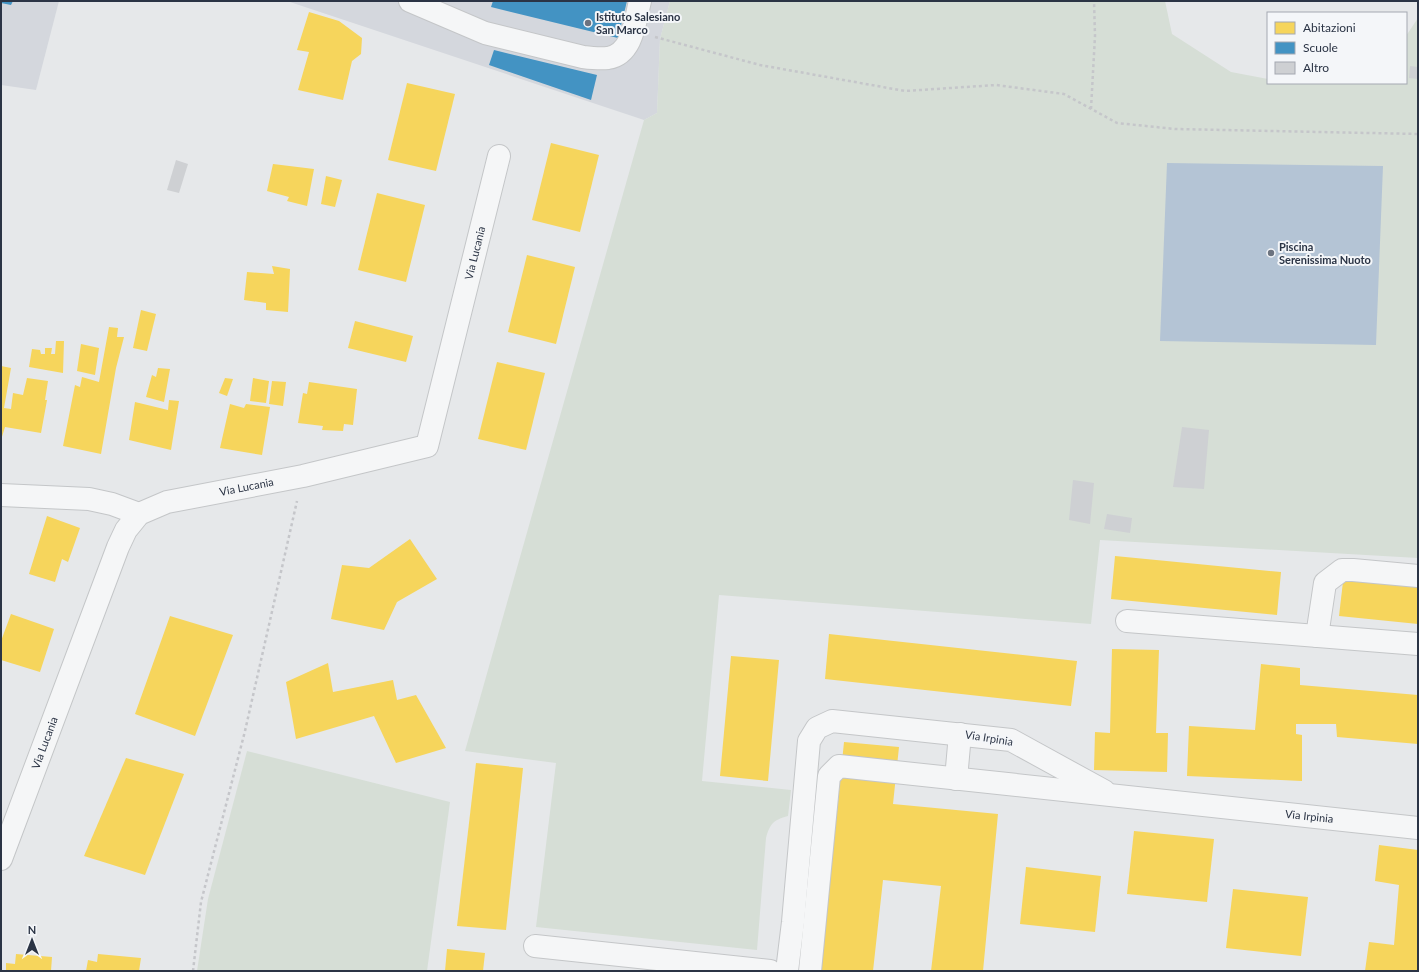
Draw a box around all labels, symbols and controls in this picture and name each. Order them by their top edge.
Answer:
place label: Istituto Salesiano San Marco [596,10,680,36]
legend [1267,12,1407,84]
marker: Istituto Salesiano San Marco [583,18,593,28]
text: Abitazioni [1303,20,1356,35]
text: Scuole [1303,40,1338,55]
text: Altro [1303,60,1329,75]
street label: Via Lucania [462,225,487,281]
place label: Piscina Serenissima Nuoto [1279,240,1371,266]
marker: Piscina Serenissima Nuoto [1266,248,1276,258]
street label: Via Lucania [218,475,275,498]
street label: Via Lucania [28,715,60,771]
street label: Via Irpinia [964,727,1014,748]
street label: Via Irpinia [1285,807,1334,825]
north arrow [12,920,52,960]
text: N [28,923,36,936]

